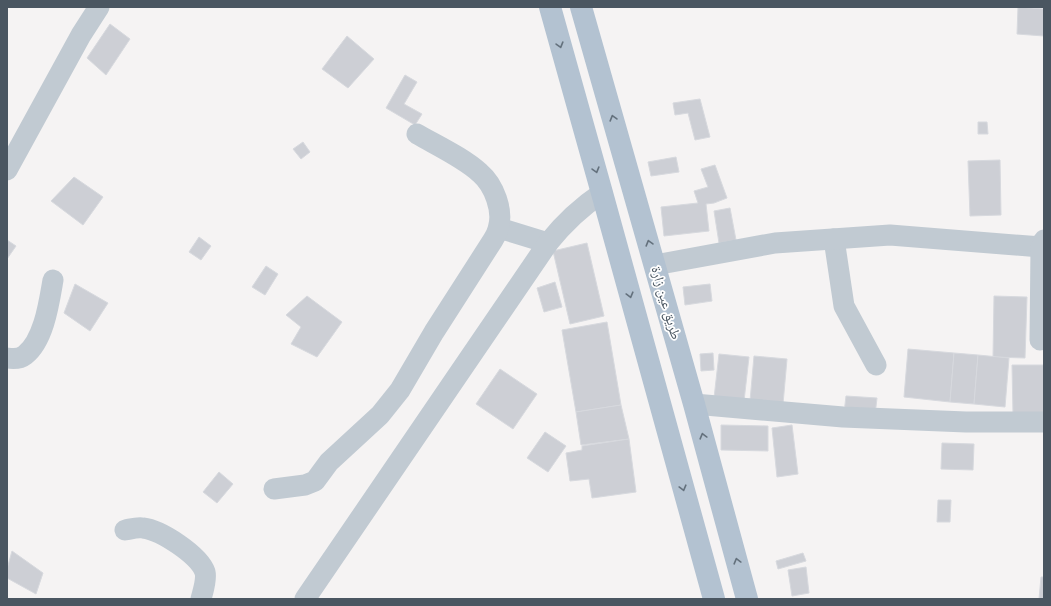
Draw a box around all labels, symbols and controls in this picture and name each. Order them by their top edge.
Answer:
one-way arrow [555,41,564,48]
one-way arrow [609,115,618,122]
one-way arrow [591,166,600,173]
one-way arrow [645,240,654,247]
street label: طريق عين زارة [646,264,685,342]
one-way arrow [625,291,634,298]
one-way arrow [699,433,708,440]
one-way arrow [678,484,687,491]
one-way arrow [733,558,742,565]

